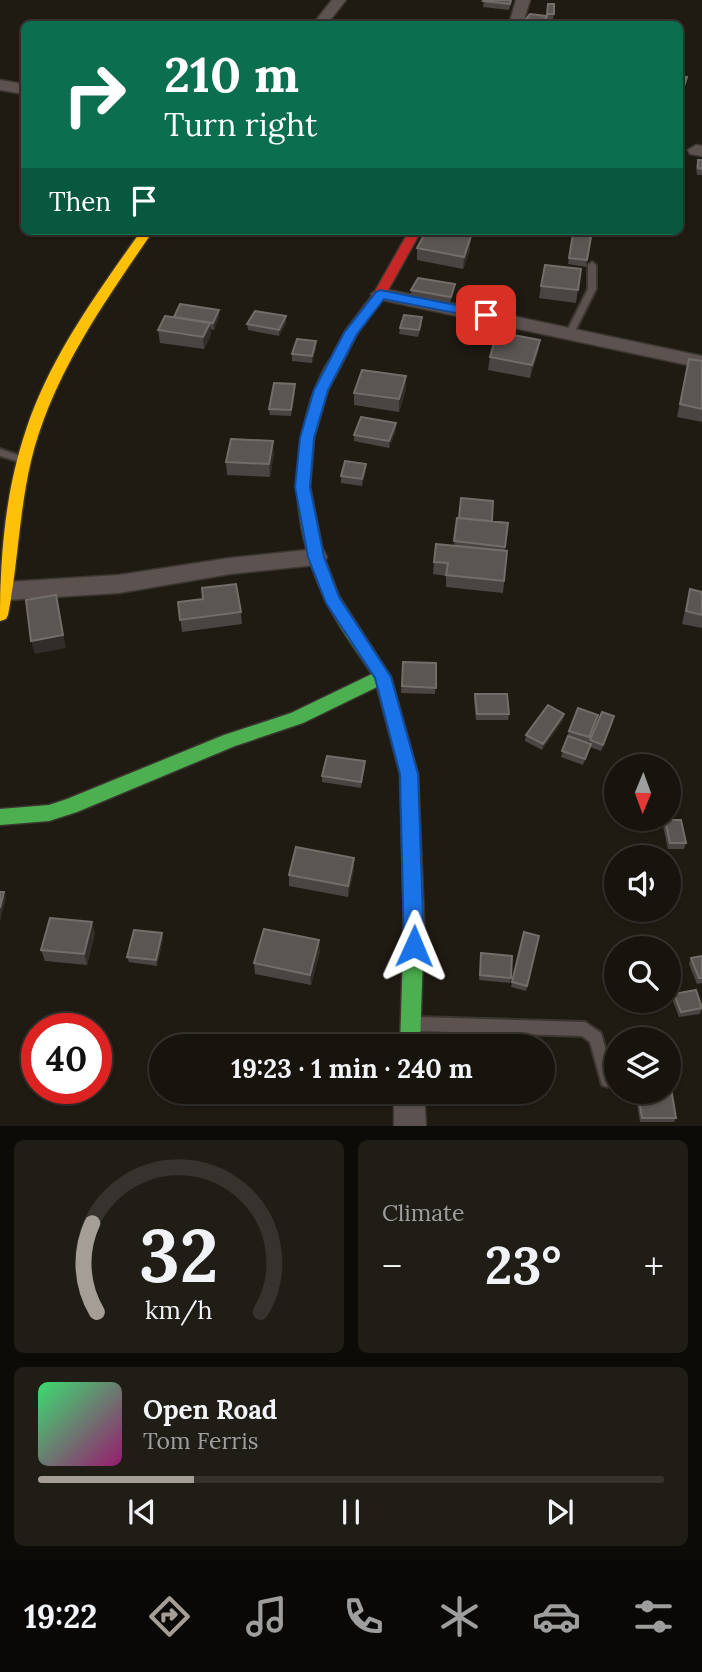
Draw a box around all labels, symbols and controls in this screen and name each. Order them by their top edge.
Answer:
text: 210 m [164,43,299,105]
icon: right [49,49,140,140]
text: Turn right [164,104,317,145]
icon: arrive [125,182,163,220]
text: Then [49,185,111,218]
pin [456,285,516,345]
icon: arrive [467,296,505,334]
north arrow [604,754,681,831]
map controls [604,754,681,1104]
button: sound [604,845,681,922]
position arrow [377,909,451,983]
button: search [604,936,681,1013]
speed limit sign: 40 [21,1013,112,1104]
button: layers [604,1027,681,1104]
text: 19:23 · 1 min · 240 m [231,1052,473,1085]
text: Climate [382,1198,464,1227]
text: 32 [139,1210,219,1303]
text: 23° [485,1232,561,1298]
text: − [382,1242,402,1290]
text: + [644,1242,664,1290]
text: km/h [145,1294,213,1326]
text: Open Road [143,1393,277,1426]
text: Tom Ferris [143,1426,258,1455]
icon: previous [123,1493,161,1531]
icon: pause [332,1493,370,1531]
icon: next [541,1493,579,1531]
icon: directions [145,1592,194,1641]
icon: music [242,1592,291,1641]
icon: phone [339,1592,388,1641]
icon: climate [435,1592,484,1641]
icon: car [532,1592,581,1641]
icon: filters [629,1592,678,1641]
text: 19:22 [24,1596,97,1637]

